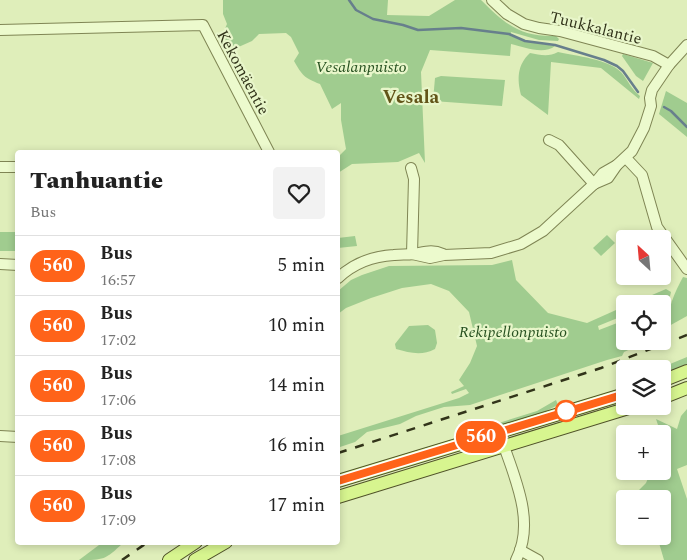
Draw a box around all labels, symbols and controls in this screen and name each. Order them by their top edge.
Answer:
street label: Tuukkalantie [547,5,644,51]
street label: Kekomäentie [211,26,276,119]
park label: Vesalanpuisto [315,55,407,79]
district label: Vesala [383,83,440,112]
text: Tanhuantie [30,163,163,199]
button: heart [273,167,325,219]
text: Bus [30,200,56,224]
north arrow [616,230,671,285]
map controls [616,230,671,545]
text: Bus [100,239,133,268]
text: 5 min [277,251,325,280]
text: 560 [42,252,73,279]
text: 16:57 [100,268,136,292]
button: locate [616,295,671,350]
text: Bus [100,299,133,328]
text: 10 min [268,311,325,340]
text: 560 [42,312,73,339]
park label: Rekipellonpuisto [459,320,567,344]
text: 17:02 [100,328,136,352]
text: Bus [100,359,133,388]
button: layers [616,360,671,415]
text: 14 min [268,371,325,400]
text: 560 [42,372,73,399]
text: 17:06 [100,388,136,412]
unlabelled marker [555,400,577,422]
text: Bus [100,419,133,448]
line badge: 560 [452,421,510,453]
text: 560 [466,423,496,450]
button: + [616,425,671,480]
text: 16 min [268,431,325,460]
text: 560 [42,432,73,459]
text: 17:08 [100,448,136,472]
text: Bus [100,479,133,508]
button: − [616,490,671,545]
text: 17 min [268,491,325,520]
text: 560 [42,492,73,519]
text: 17:09 [100,508,136,532]

